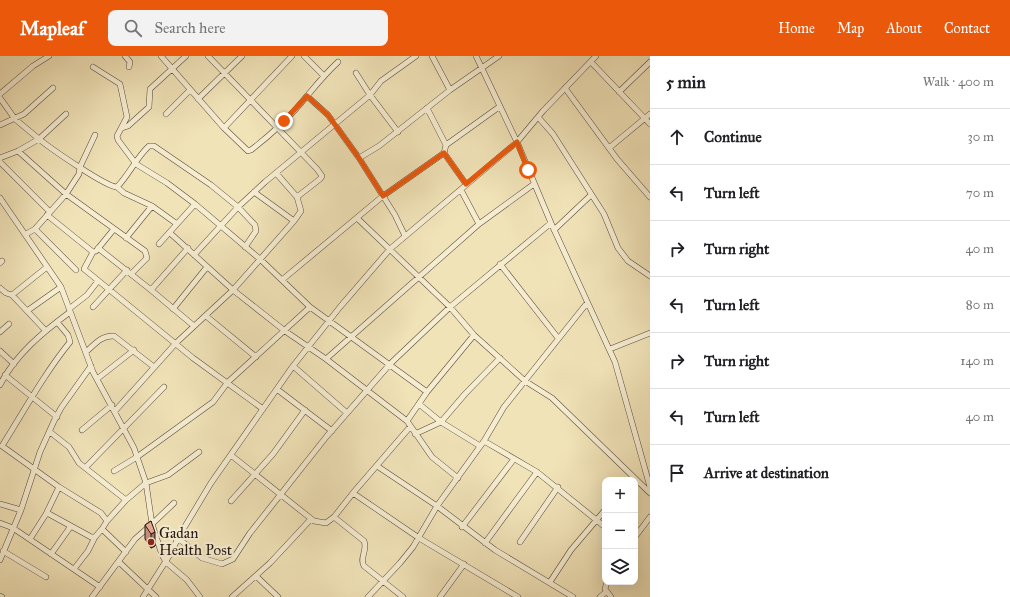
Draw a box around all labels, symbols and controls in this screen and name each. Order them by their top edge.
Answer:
search box [108,10,388,46]
text: Mapleaf [20,17,84,40]
icon: search [122,17,144,39]
text: Search here [154,19,225,37]
text: Home [778,20,815,37]
text: Map [837,20,864,37]
text: About [886,20,922,37]
text: Contact [944,20,990,37]
text: 5 min [666,72,706,93]
text: Walk · 400 m [923,74,994,90]
route end [275,112,293,130]
icon: ahead [666,126,688,148]
text: Continue [704,128,762,146]
text: 30 m [968,129,994,145]
route start [519,161,537,179]
icon: left [666,182,688,204]
text: Turn left [704,184,760,202]
text: 70 m [966,185,994,201]
icon: right [666,238,688,260]
text: Turn right [704,240,769,258]
text: 40 m [965,241,994,257]
icon: left [666,294,688,316]
text: Turn left [704,296,760,314]
text: 80 m [966,297,994,313]
icon: right [666,350,688,372]
text: Turn right [704,352,769,370]
text: 140 m [960,353,994,369]
icon: left [666,406,688,428]
text: Turn left [704,408,760,426]
text: 40 m [965,409,994,425]
icon: arrive [666,462,688,484]
text: Arrive at destination [704,464,829,482]
map controls [602,477,638,585]
button: + [602,477,638,513]
button: − [602,513,638,549]
place label: Gadan Health Post [159,524,233,559]
marker: Gadan Health Post [146,537,156,547]
button: layers [602,549,638,585]

